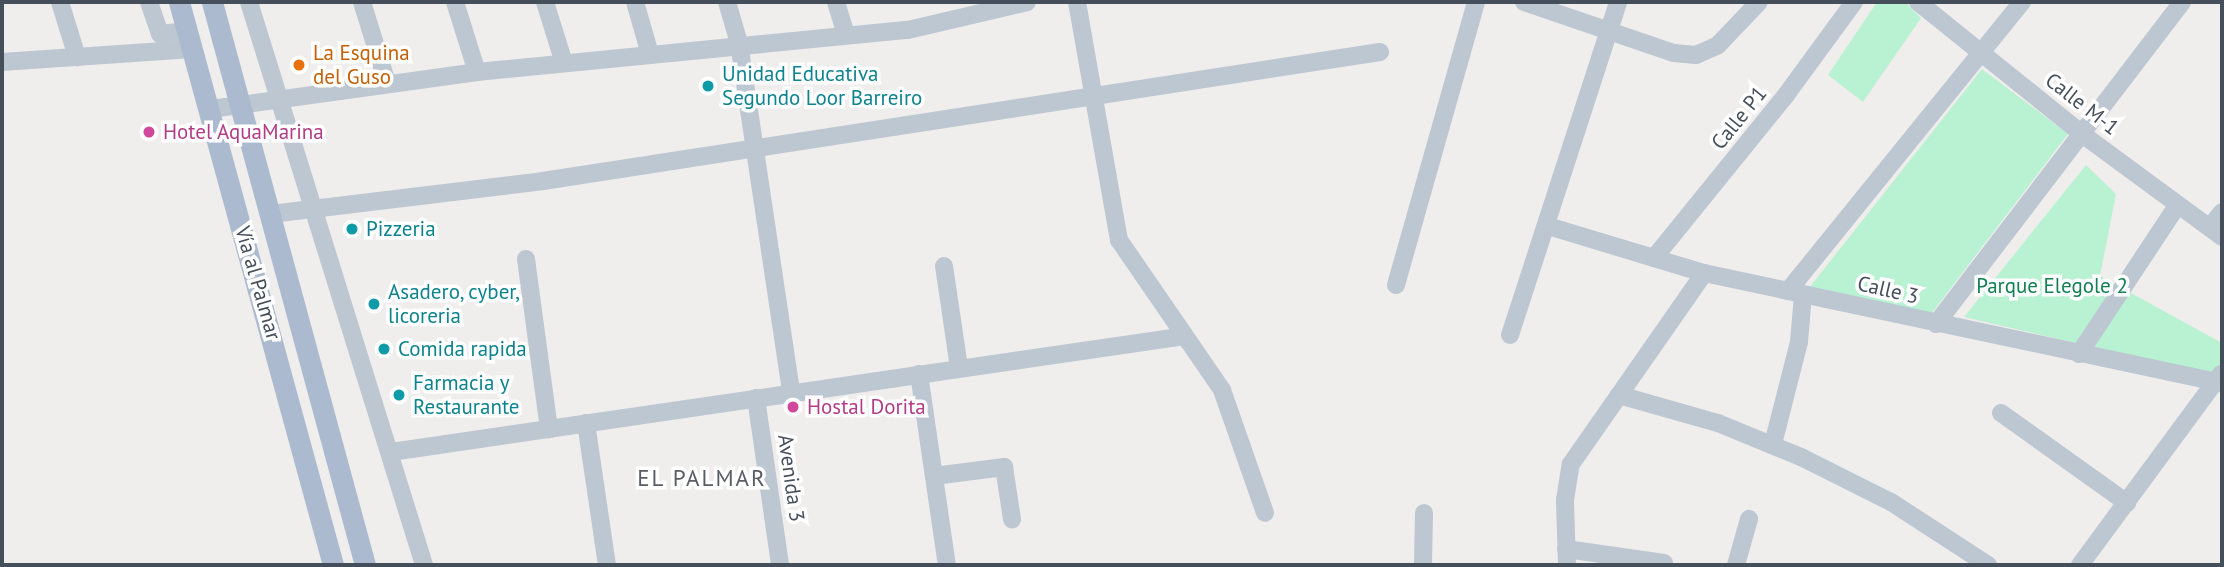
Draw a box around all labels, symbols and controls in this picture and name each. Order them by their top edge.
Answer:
place label: La Esquina del Guso [313,40,410,90]
marker: La Esquina del Guso [291,57,307,73]
place label: Unidad Educativa Segundo Loor Barreiro [722,61,922,111]
street label: Calle M-1 [2040,68,2124,140]
marker: Unidad Educativa Segundo Loor Barreiro [700,78,716,94]
street label: Calle P1 [1706,81,1772,155]
place label: Hotel AquaMarina [163,119,324,145]
marker: Hotel AquaMarina [141,124,157,140]
place label: Pizzeria [366,216,436,242]
marker: Pizzeria [344,221,360,237]
street label: Vía al Palmar [230,223,286,343]
street label: Calle 3 [1855,271,1921,309]
park label: Parque Elegole 2 [1976,273,2128,299]
place label: Asadero, cyber, licoreria [388,279,522,329]
marker: Asadero, cyber, licoreria [366,296,382,312]
place label: Comida rapida [398,336,527,362]
marker: Comida rapida [376,341,392,357]
place label: Farmacia y Restaurante [413,370,519,420]
marker: Farmacia y Restaurante [391,387,407,403]
place label: Hostal Dorita [807,394,926,420]
marker: Hostal Dorita [785,399,801,415]
street label: Avenida 3 [772,433,810,523]
district label: EL PALMAR [638,464,766,492]

